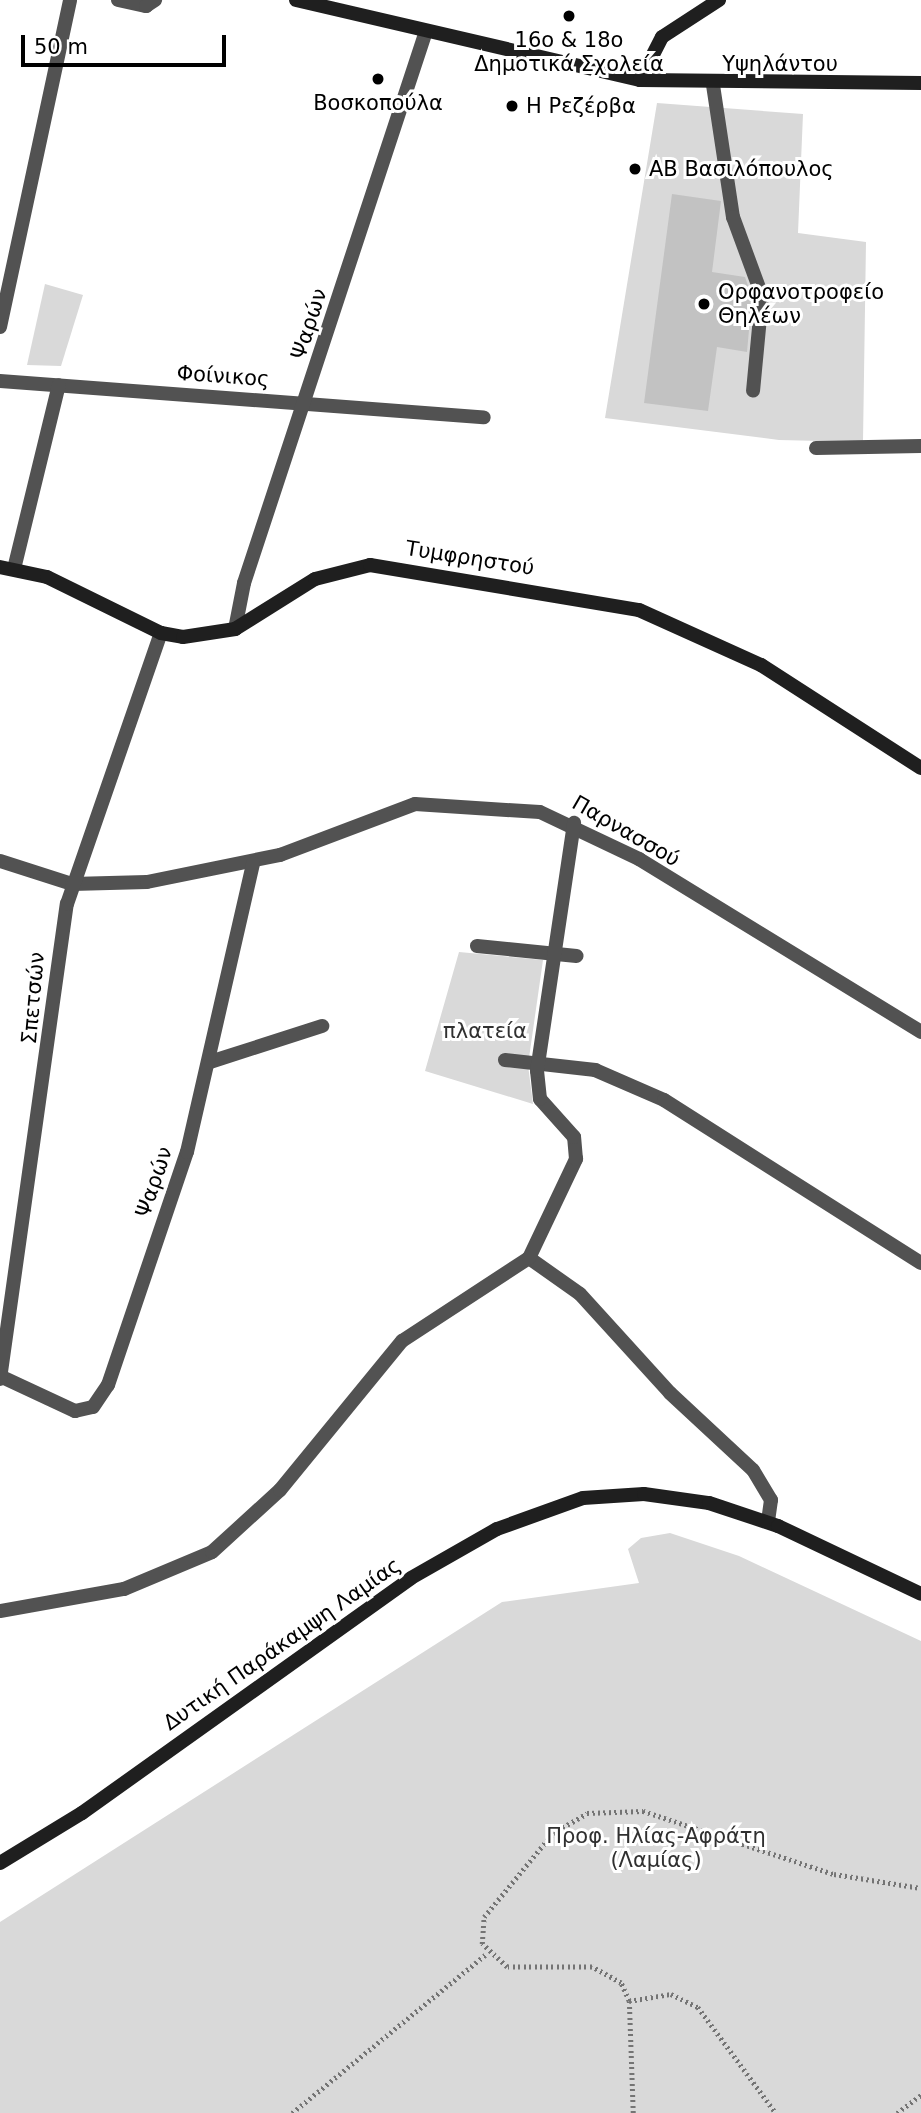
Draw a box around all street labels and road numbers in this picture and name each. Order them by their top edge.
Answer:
street label: Υψηλάντου [722,51,838,77]
street label: Ψαρών [286,285,332,363]
street label: Φοίνικος [176,360,270,392]
street label: Τυμφρηστού [404,535,536,581]
street label: Παρνασσού [568,790,684,872]
street label: Σπετσών [16,951,50,1045]
street label: Ψαρών [130,1143,178,1221]
street label: Δυτική Παράκαμψη Λαμίας [159,1552,405,1736]

